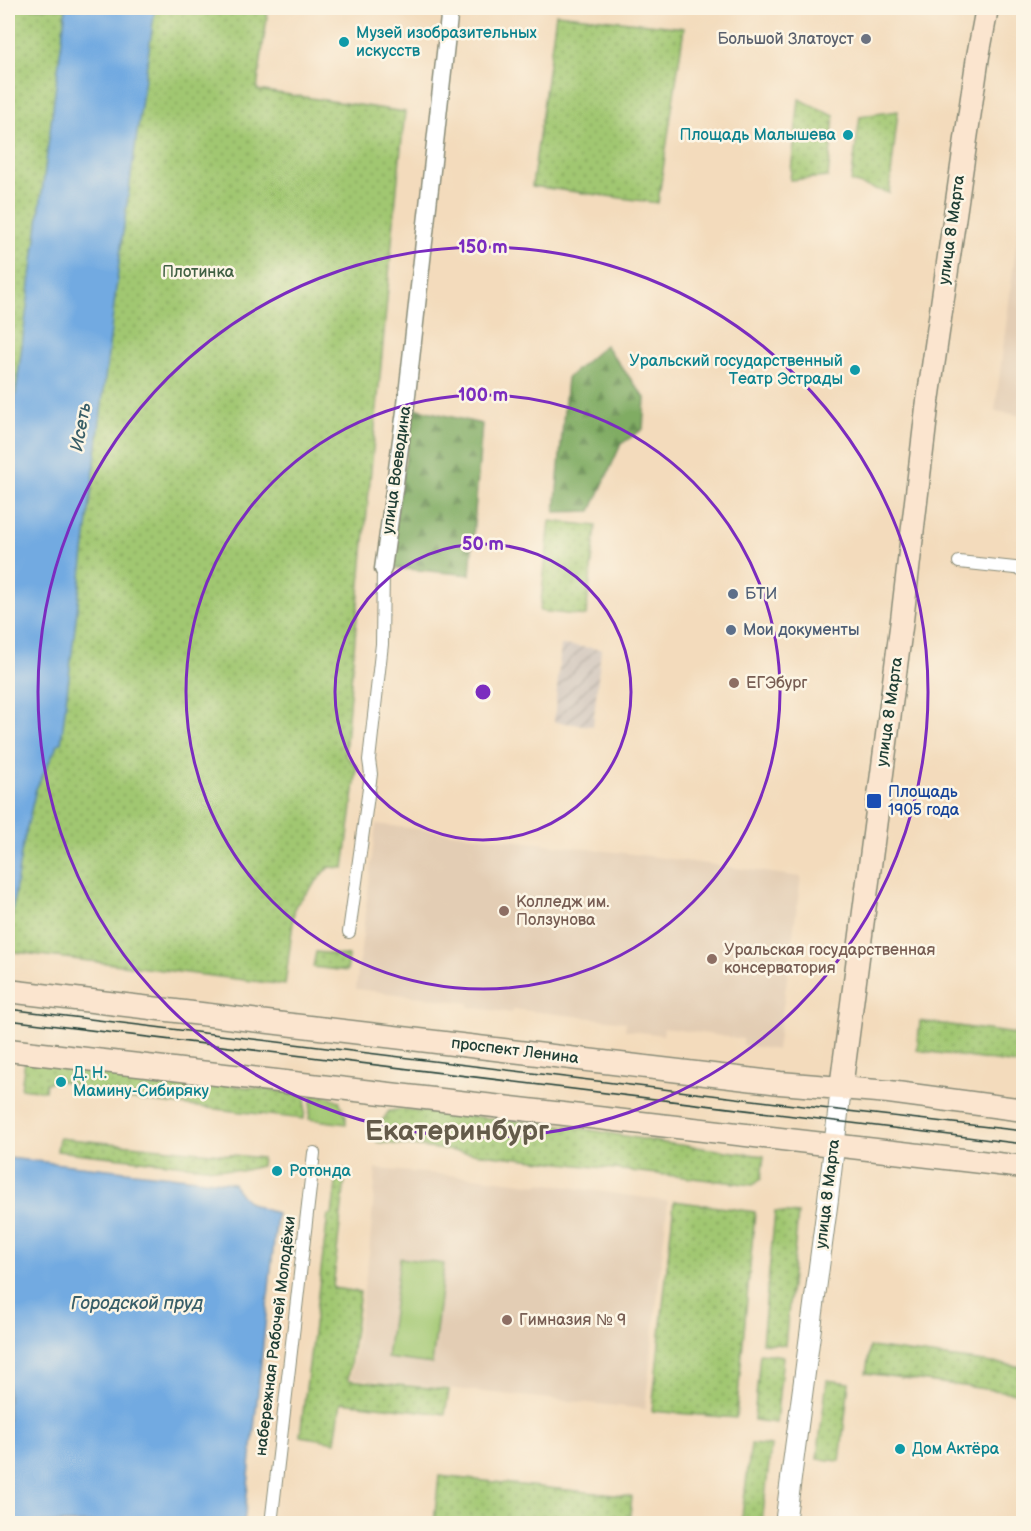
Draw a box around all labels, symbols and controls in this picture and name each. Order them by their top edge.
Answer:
place label: Музей изобразительных искусств [356,24,537,61]
place label: Большой Златоуст [718,30,855,49]
marker: Большой Златоуст [859,32,873,46]
marker: Музей изобразительных искусств [337,35,351,49]
place label: Площадь Малышева [680,126,837,145]
marker: Площадь Малышева [841,128,855,142]
street label: улица 8 Марта [935,174,969,286]
text: 150 m [458,237,508,258]
park label: Плотинка [162,263,235,282]
place label: Уральский государственный Театр Эстрады [629,352,843,389]
marker: Уральский государственный Театр Эстрады [848,363,862,377]
text: 100 m [458,385,508,406]
water label: Исеть [66,401,96,453]
street label: улица Воеводина [379,404,415,535]
text: 50 m [462,534,504,555]
place label: БТИ [745,585,777,604]
marker: БТИ [726,587,740,601]
place label: Мои документы [743,621,859,640]
marker: Мои документы [724,623,738,637]
street label: улица 8 Марта [873,656,907,768]
place label: ЕГЭбург [746,674,808,693]
marker: ЕГЭбург [727,676,741,690]
centre of rings [473,682,493,702]
place label: Площадь 1905 года [888,783,960,820]
marker: Площадь 1905 года [865,792,883,810]
place label: Колледж им. Ползунова [516,893,609,930]
marker: Колледж им. Ползунова [497,904,511,918]
place label: Уральская государственная консерватория [724,941,935,978]
marker: Уральская государственная консерватория [705,952,719,966]
street label: проспект Ленина [450,1034,580,1068]
place label: Д. Н. Мамину-Сибиряку [73,1064,209,1101]
marker: Д. Н. Мамину-Сибиряку [54,1075,68,1089]
district label: Екатеринбург [365,1115,549,1148]
street label: улица 8 Марта [812,1138,844,1250]
place label: Ротонда [289,1162,351,1181]
marker: Ротонда [270,1164,284,1178]
street label: набережная Рабочей Молодёжи [252,1215,300,1457]
water label: Городской пруд [71,1293,203,1314]
place label: Гимназия № 9 [519,1311,626,1330]
marker: Гимназия № 9 [500,1313,514,1327]
place label: Дом Актёра [912,1440,1000,1459]
marker: Дом Актёра [893,1442,907,1456]

